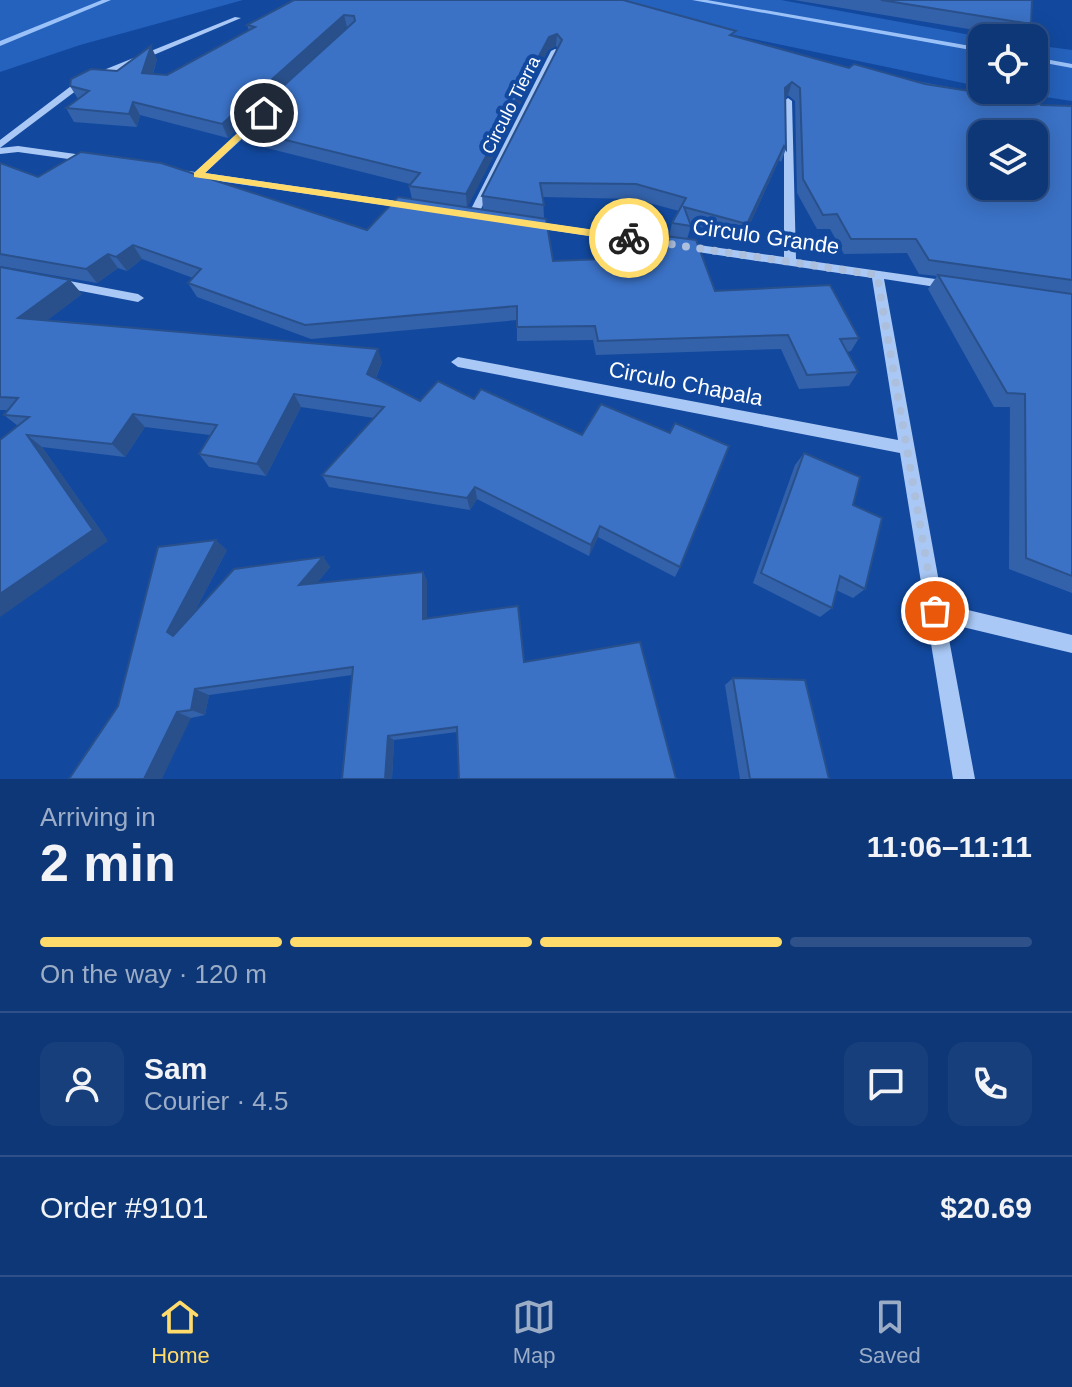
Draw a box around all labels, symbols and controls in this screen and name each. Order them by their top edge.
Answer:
map controls [968,24,1048,200]
button: locate [968,24,1048,104]
street label: Circulo Tierra [478,52,545,157]
pin [230,79,298,147]
icon: home [242,91,286,135]
button: layers [968,120,1048,200]
courier [589,198,669,278]
street label: Circulo Grande [691,214,841,259]
icon: bike [607,216,651,260]
street label: Circulo Chapala [607,356,766,411]
pin [901,577,969,645]
icon: bag [913,589,957,633]
text: Arriving in [40,802,156,832]
text: 11:06–11:11 [867,830,1032,863]
text: 2 min [40,834,176,892]
text: On the way · 120 m [40,959,267,989]
button: person [40,1042,124,1126]
button: chat [844,1042,928,1126]
button: phone [948,1042,1032,1126]
text: Sam [144,1052,207,1085]
text: Courier · 4.5 [144,1086,289,1116]
text: Order #9101 [40,1191,208,1224]
text: $20.69 [940,1191,1032,1224]
tab: Home [151,1295,210,1369]
tab: Map [512,1295,556,1369]
tab: Saved [858,1295,921,1369]

